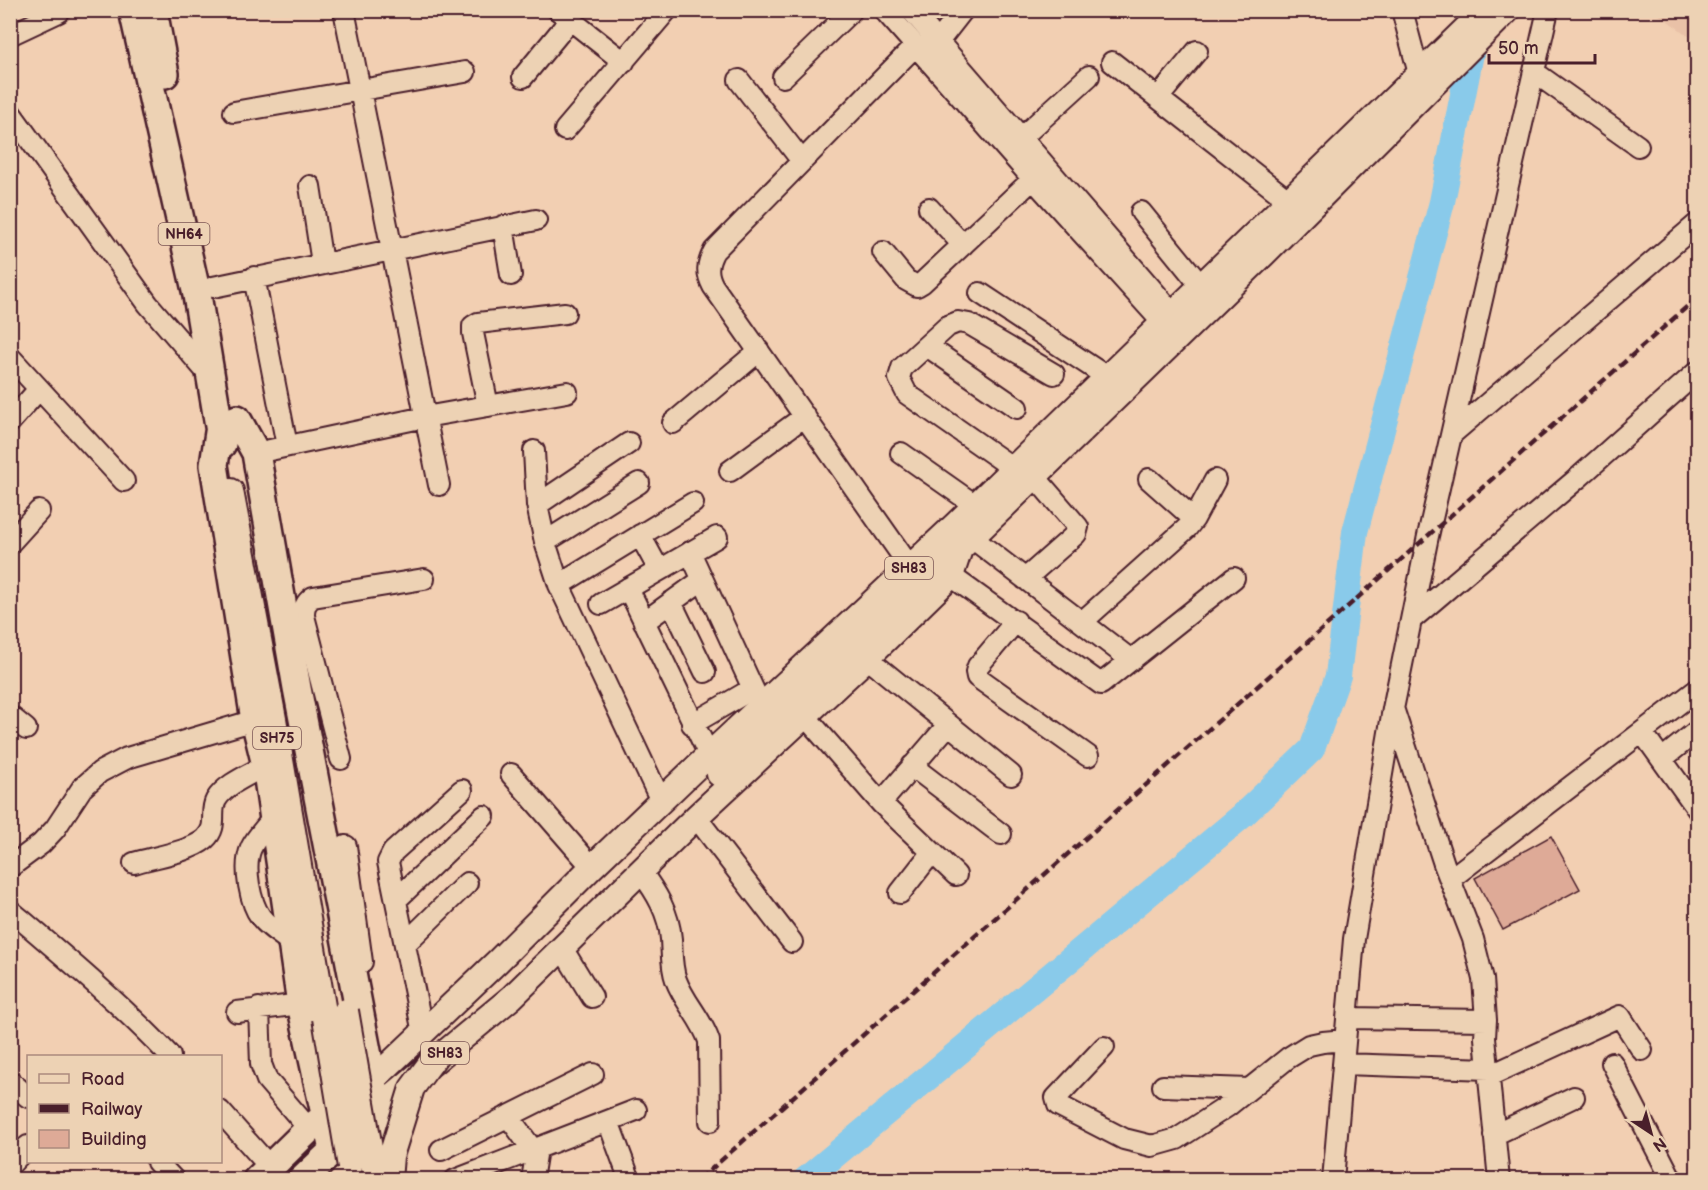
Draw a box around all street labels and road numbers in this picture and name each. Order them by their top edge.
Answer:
road number: NH64 [158,223,210,245]
road number: SH83 [885,557,933,579]
road number: SH75 [253,727,301,749]
road number: SH83 [421,1042,469,1064]

